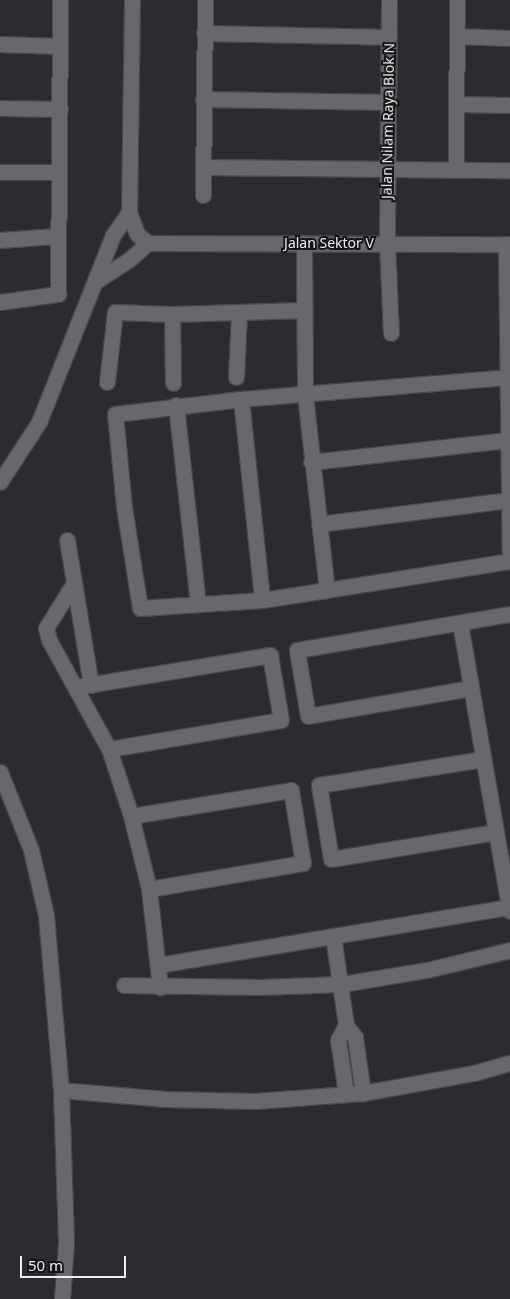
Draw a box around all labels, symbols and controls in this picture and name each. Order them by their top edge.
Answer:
street label: Jalan Nilam Raya Blok N [378,43,398,199]
street label: Jalan Sektor V [284,235,374,251]
scale bar [22,1246,129,1278]
text: 50 m [28,1255,63,1275]

